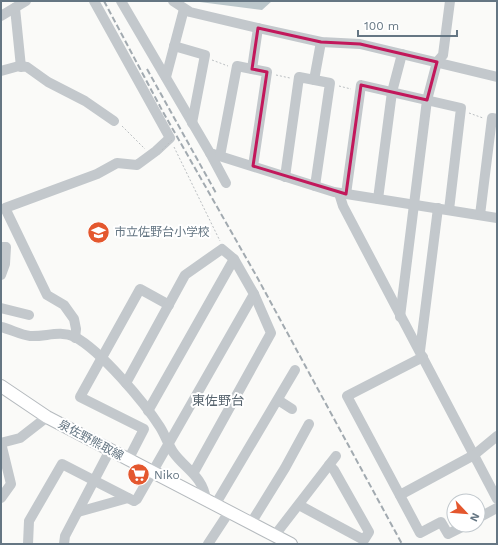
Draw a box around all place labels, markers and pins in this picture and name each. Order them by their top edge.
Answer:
school or university icon: 市立佐野台小学校 [85,219,111,245]
place label: 市立佐野台小学校 [114,225,210,239]
supermarket icon: Niko [126,462,152,488]
place label: Niko [154,468,180,482]

